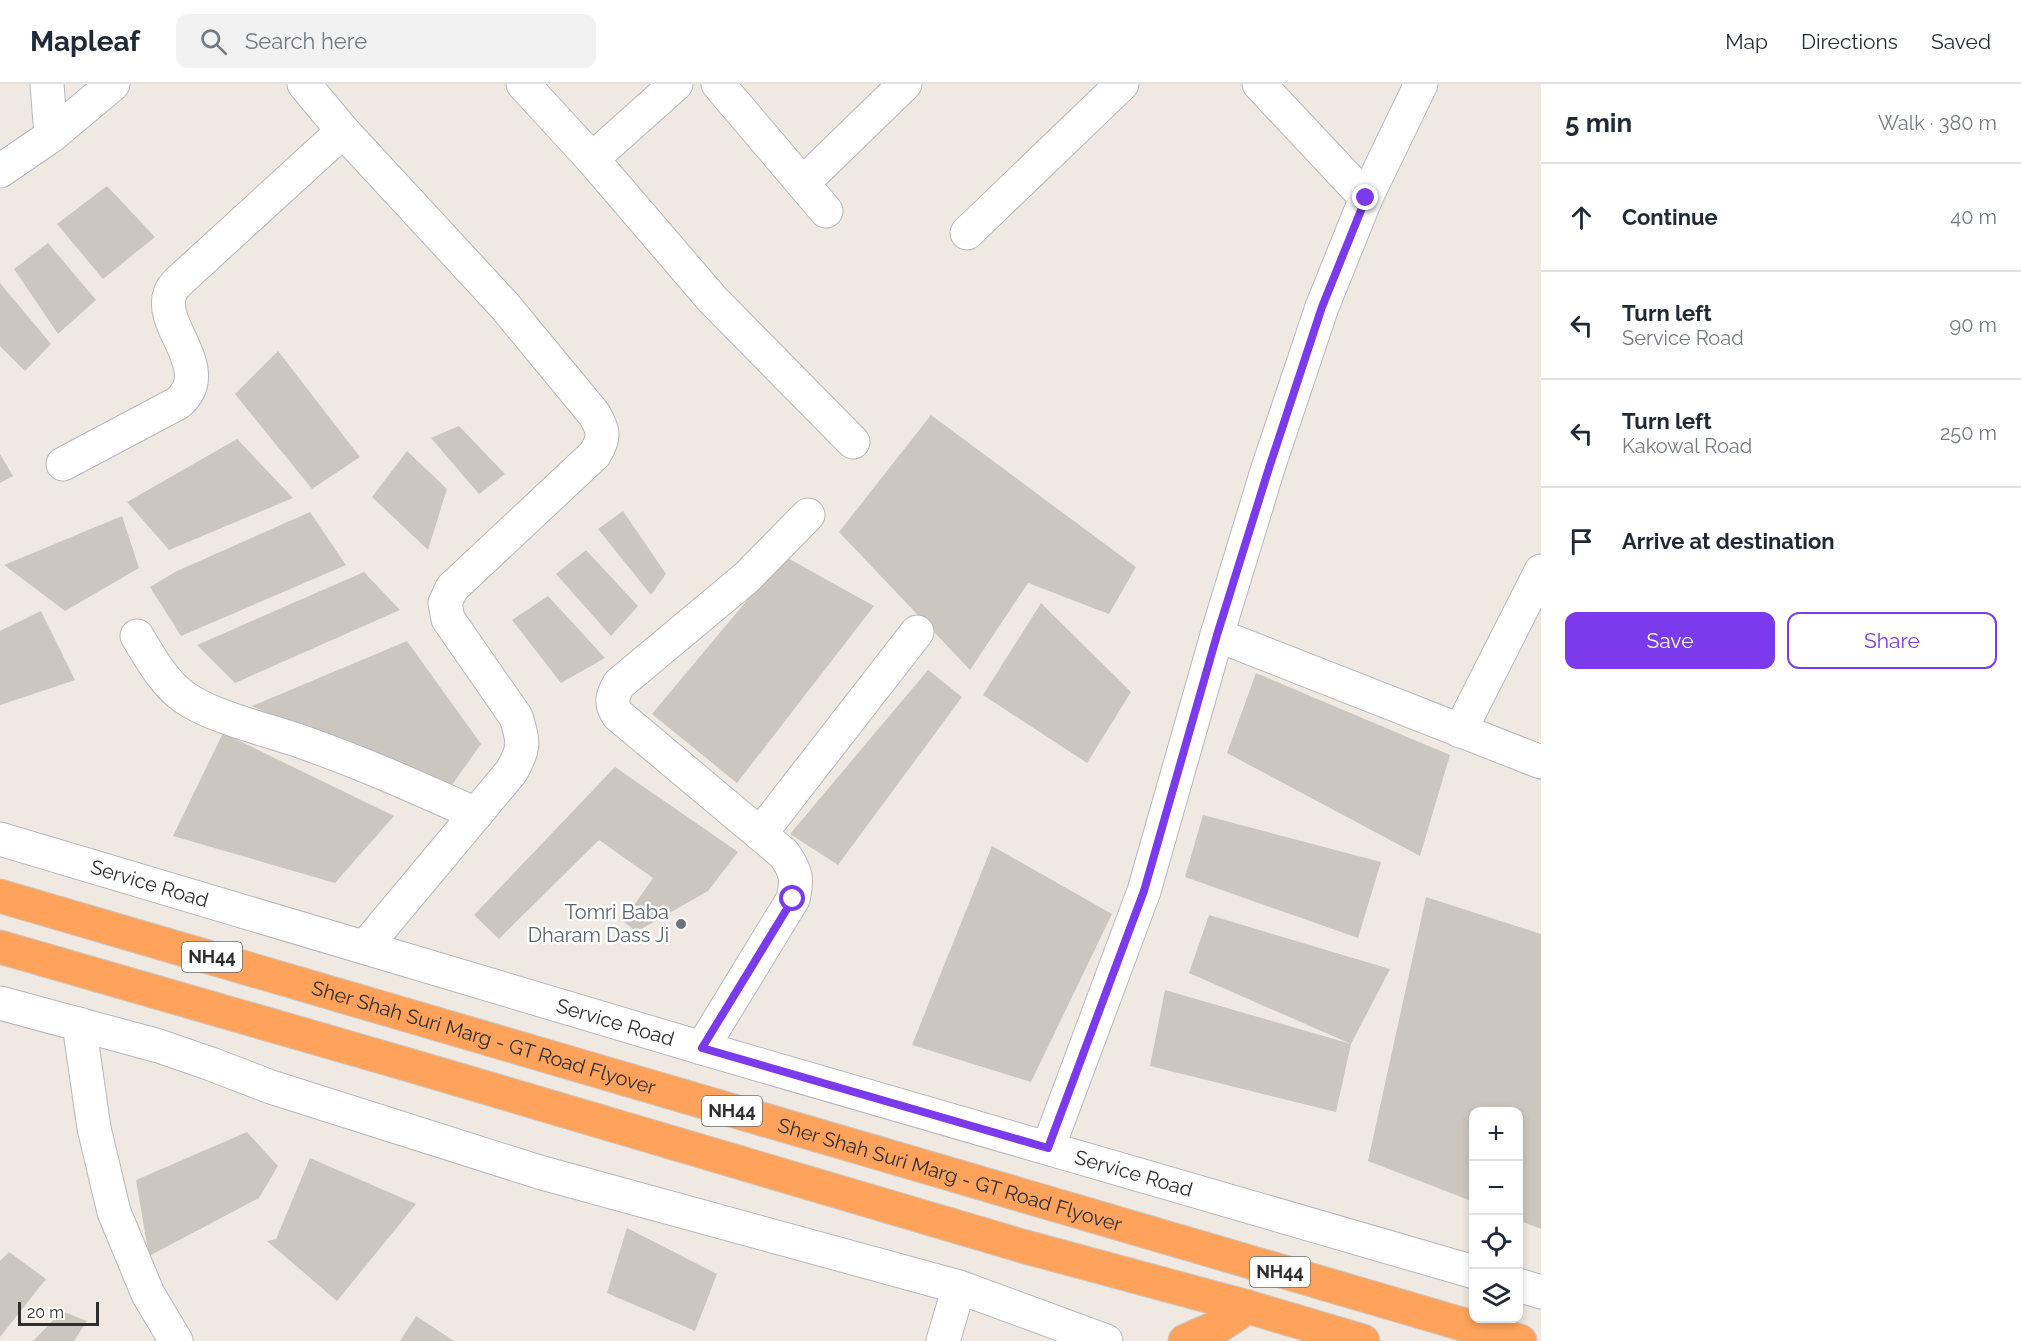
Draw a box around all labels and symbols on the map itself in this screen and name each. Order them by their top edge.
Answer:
route end [1352,184,1378,210]
street label: Service Road [88,855,211,912]
route start [779,885,805,911]
place label: Tomri Baba Dharam Dass Ji [528,900,669,947]
marker: Tomri Baba Dharam Dass Ji [674,917,688,931]
road number: NH44 [182,942,242,972]
street label: Sher Shah Suri Marg - GT Road Flyover [309,976,659,1099]
street label: Service Road [554,993,677,1051]
road number: NH44 [702,1096,762,1126]
street label: Sher Shah Suri Marg - GT Road Flyover [775,1113,1125,1237]
street label: Service Road [1072,1145,1196,1202]
road number: NH44 [1250,1257,1310,1287]
scale bar [18,1299,99,1326]

